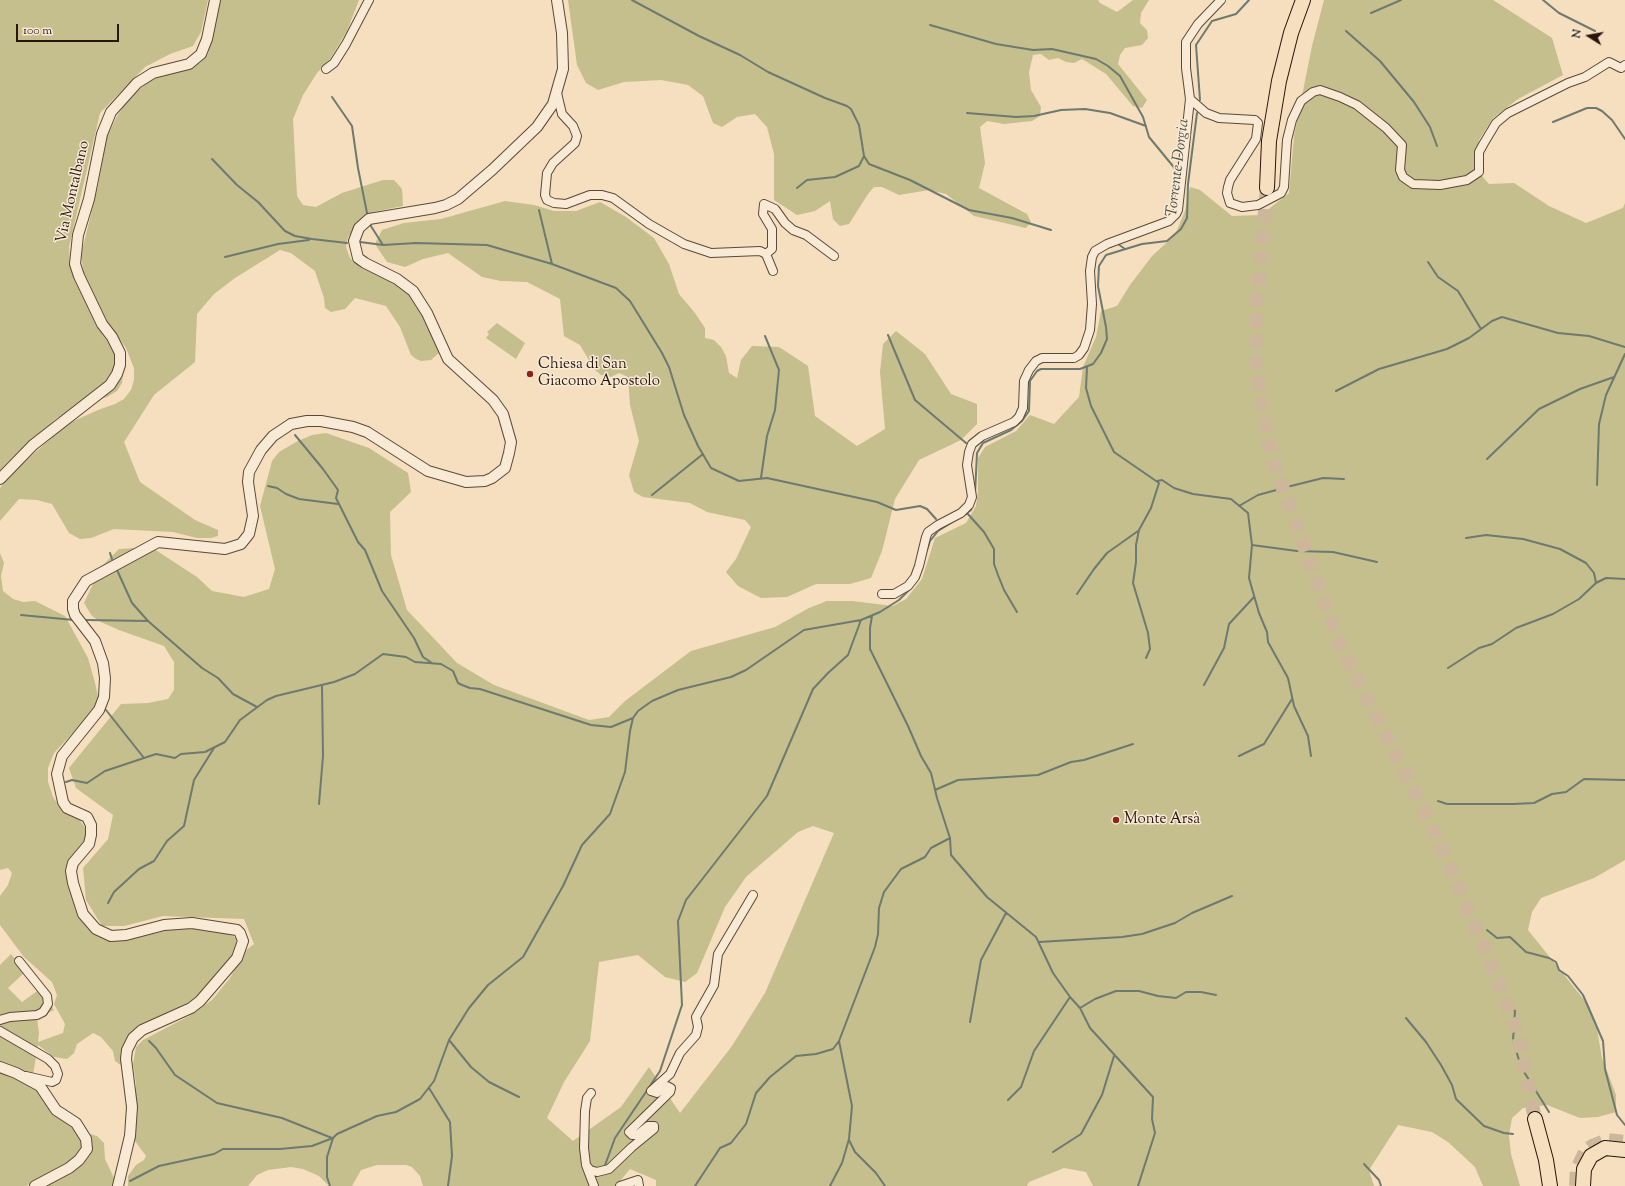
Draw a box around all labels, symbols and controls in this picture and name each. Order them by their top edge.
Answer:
scale bar [18,16,121,42]
north arrow [1569,16,1609,56]
text: 100 m [23,22,52,40]
text: N [1569,28,1586,40]
water label: Torrente Dorgia [1163,118,1195,218]
street label: Via Montalbano [53,139,95,245]
place label: Chiesa di San Giacomo Apostolo [538,356,660,391]
marker: Chiesa di San Giacomo Apostolo [525,369,535,379]
place label: Monte Arsà [1124,811,1200,829]
marker: Monte Arsà [1111,815,1121,825]

